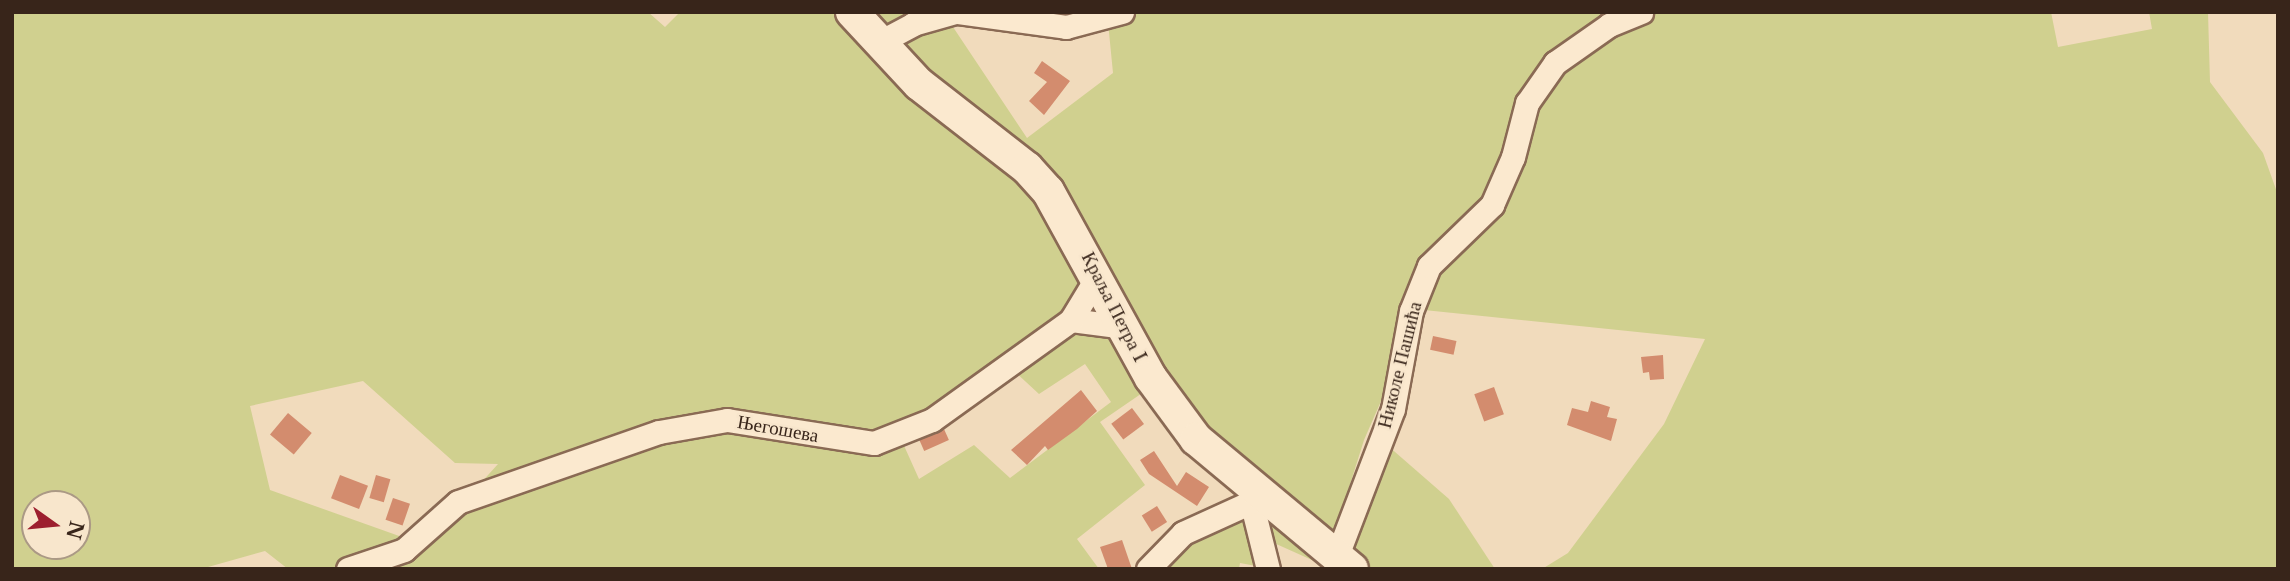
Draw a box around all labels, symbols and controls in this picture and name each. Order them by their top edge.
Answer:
street label: Краља Петра I [1077,248,1151,366]
street label: Николе Пашића [1373,299,1427,431]
street label: Његошева [736,411,820,447]
north arrow [21,490,91,560]
text: N [61,518,88,542]

